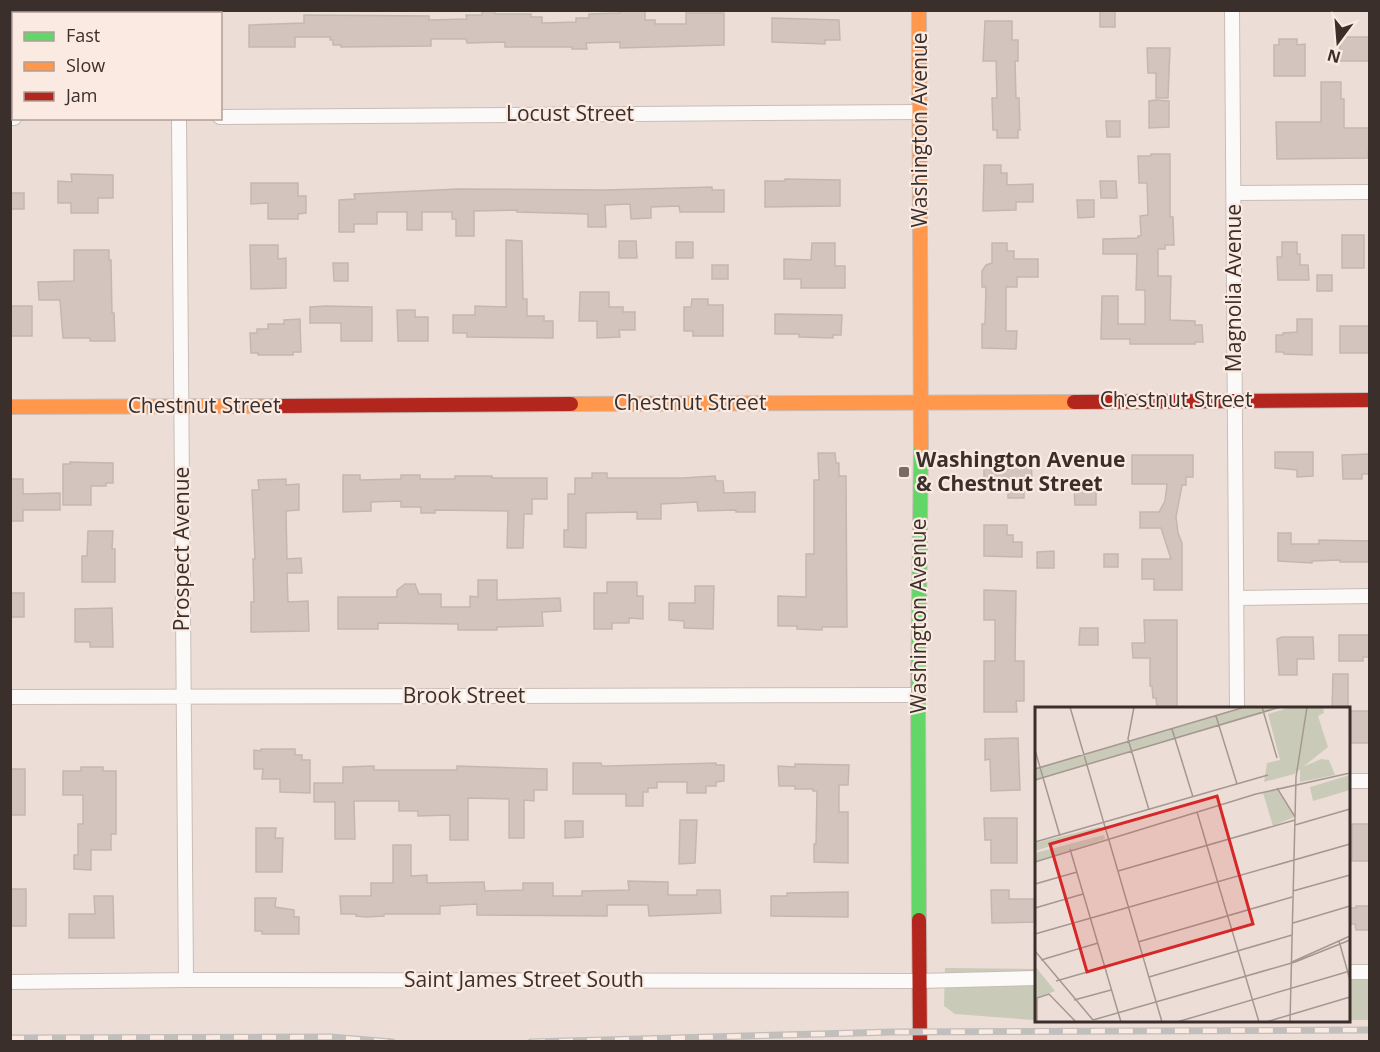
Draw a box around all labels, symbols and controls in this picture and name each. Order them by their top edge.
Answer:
legend [12,12,222,120]
north arrow [1308,12,1368,72]
text: Fast [66,23,100,47]
street label: Washington Avenue [905,32,933,228]
text: N [1325,44,1343,69]
text: Slow [66,53,105,77]
text: Jam [64,83,98,107]
street label: Locust Street [506,99,634,127]
street label: Magnolia Avenue [1219,204,1247,372]
street label: Chestnut Street [1100,385,1252,413]
street label: Chestnut Street [614,388,766,416]
street label: Chestnut Street [128,391,280,419]
place label: Washington Avenue & Chestnut Street [916,445,1126,497]
marker: Washington Avenue & Chestnut Street [897,465,911,479]
street label: Prospect Avenue [167,467,195,631]
street label: Washington Avenue [904,518,932,714]
street label: Brook Street [403,681,525,709]
inset map [1035,707,1350,1022]
street label: Saint James Street South [404,965,644,993]

